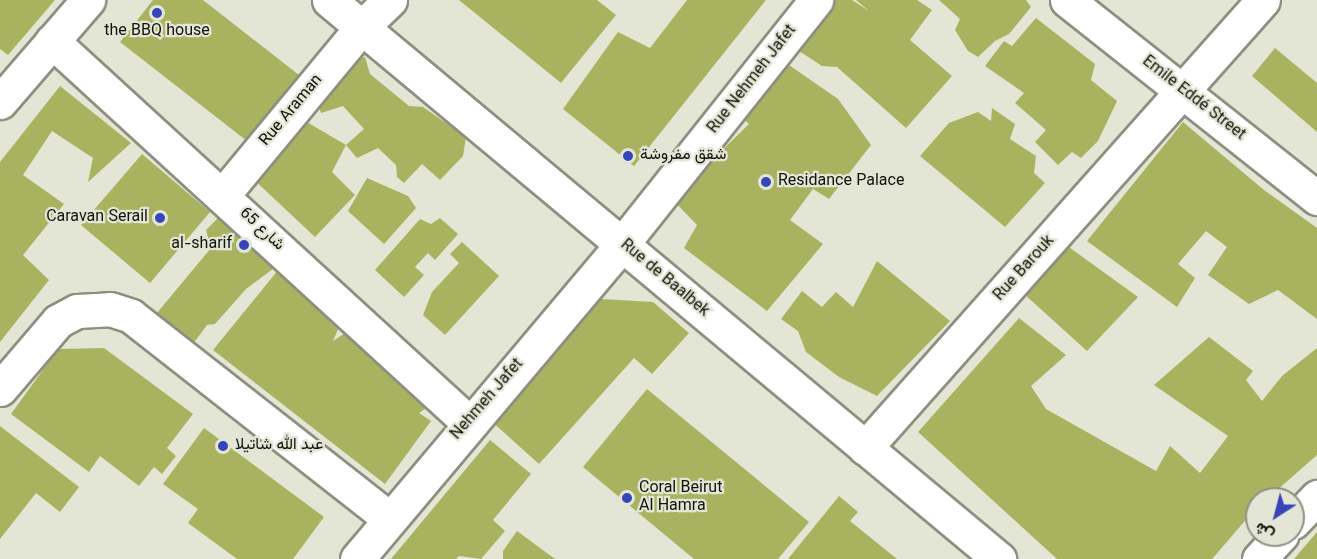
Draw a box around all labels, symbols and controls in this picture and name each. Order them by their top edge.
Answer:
marker: the BBQ house [150,6,164,20]
place label: the BBQ house [104,22,210,42]
street label: Rue Nehmeh Jafet [705,22,801,138]
street label: Emile Eddé Street [1138,53,1248,145]
street label: Rue Araman [257,71,327,151]
place label: شقق مفروشة [640,146,726,166]
marker: شقق مفروشة [621,149,635,163]
place label: Residance Palace [778,172,904,192]
marker: Residance Palace [759,175,773,189]
street label: شارع 65 [235,204,287,256]
place label: Caravan Serail [46,208,148,228]
marker: Caravan Serail [153,211,167,225]
street label: Rue Barouk [991,232,1059,306]
place label: al-sharif [171,235,232,255]
street label: Rue de Baalbek [616,236,712,322]
marker: al-sharif [237,238,251,252]
street label: Nehmeh Jafet [448,356,528,444]
place label: عبد الله شاتيلا [235,436,323,456]
marker: عبد الله شاتيلا [216,439,230,453]
place label: Coral Beirut Al Hamra [639,479,722,517]
north arrow [1245,487,1305,547]
marker: Coral Beirut Al Hamra [620,491,634,505]
text: ش [1250,515,1280,546]

